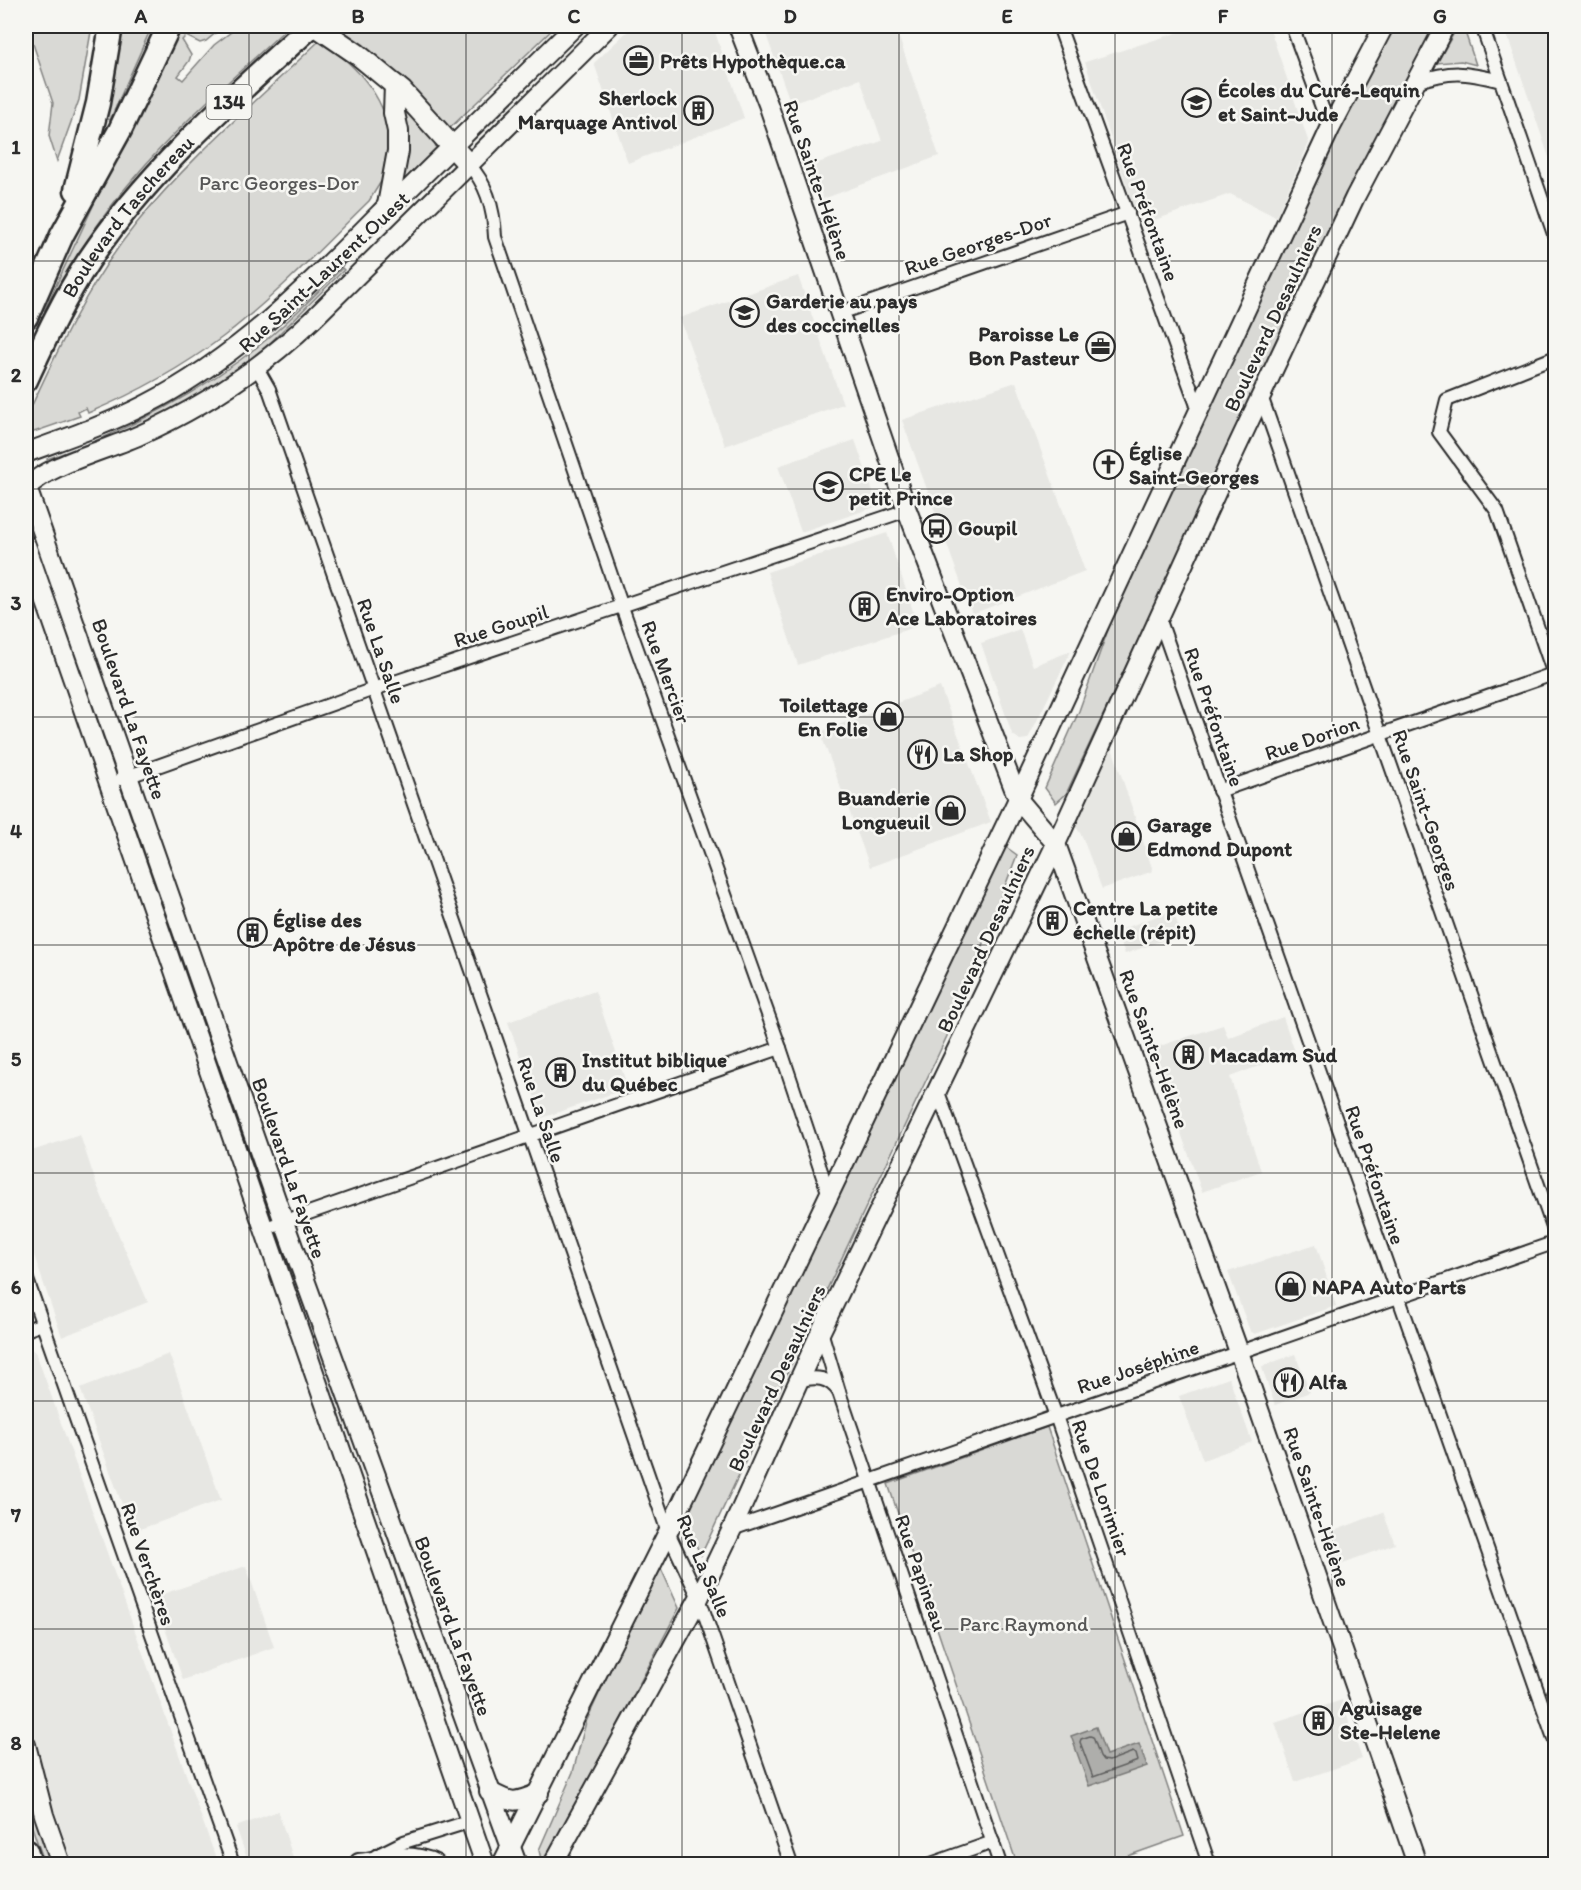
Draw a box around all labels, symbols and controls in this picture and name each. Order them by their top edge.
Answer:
text: A [134,4,148,28]
text: B [352,4,365,28]
text: C [568,4,581,28]
text: D [783,4,797,28]
text: E [1001,4,1013,28]
text: F [1218,4,1229,28]
text: G [1433,4,1447,28]
office icon: Prêts Hypothèque.ca [623,45,655,77]
place label: Prêts Hypothèque.ca [660,48,846,74]
place label: Écoles du Curé-Lequin et Saint-Jude [1218,77,1420,126]
road number: 134 [206,85,252,119]
place label: Sherlock Marquage Antivol [518,85,678,135]
school or university icon: Écoles du Curé-Lequin et Saint-Jude [1181,86,1213,118]
building icon: Sherlock Marquage Antivol [682,94,714,126]
street label: Rue Sainte-Hélène [778,97,857,263]
street label: Boulevard Taschereau [56,129,199,302]
text: 1 [11,135,21,159]
street label: Rue Préfontaine [1112,139,1185,284]
park label: Parc Georges-Dor [199,170,360,195]
street label: Rue Saint-Laurent Ouest [233,186,414,357]
street label: Rue Georges-Dor [901,206,1055,280]
street label: Boulevard Desaulniers [1218,220,1327,415]
place label: Garderie au pays des coccinelles [766,288,917,337]
school or university icon: Garderie au pays des coccinelles [729,297,761,329]
place label: Paroisse Le Bon Pasteur [968,321,1080,370]
office icon: Paroisse Le Bon Pasteur [1084,330,1116,362]
text: 2 [11,363,22,387]
place label: Église Saint-Georges [1129,440,1259,490]
church icon: Église Saint-Georges [1092,449,1124,481]
place label: CPE Le petit Prince [848,461,953,511]
school or university icon: CPE Le petit Prince [812,470,844,502]
bus stop icon: Goupil [921,512,953,544]
place label: Goupil [958,515,1018,541]
place label: Enviro-Option Ace Laboratoires [885,581,1037,630]
building icon: Enviro-Option Ace Laboratoires [849,590,881,622]
text: 3 [11,591,22,615]
street label: Rue La Salle [352,595,411,707]
street label: Rue Goupil [450,598,551,653]
street label: Boulevard La Fayette [87,615,172,802]
street label: Rue Mercier [636,617,697,727]
street label: Rue Préfontaine [1179,644,1250,790]
place label: Toilettage En Folie [779,692,868,741]
shop icon: Toilettage En Folie [873,701,905,733]
street label: Rue Dorion [1261,710,1362,765]
street label: Rue Saint-Georges [1387,726,1466,894]
restaurant icon: La Shop [906,738,938,770]
place label: La Shop [943,741,1013,767]
place label: Buanderie Longueuil [838,785,931,835]
shop icon: Buanderie Longueuil [935,794,967,826]
place label: Garage Edmond Dupont [1147,812,1292,862]
text: 4 [10,819,22,843]
shop icon: Garage Edmond Dupont [1110,821,1142,853]
street label: Boulevard Desaulniers [931,841,1040,1036]
place label: Centre La petite échelle (répit) [1073,895,1218,945]
building icon: Centre La petite échelle (répit) [1036,904,1068,936]
place label: Église des Apôtre de Jésus [272,907,416,957]
building icon: Église des Apôtre de Jésus [236,916,268,948]
street label: Rue Sainte-Hélène [1114,966,1195,1132]
building icon: Macadam Sud [1173,1039,1205,1071]
place label: Macadam Sud [1210,1042,1338,1067]
text: 5 [11,1047,22,1071]
place label: Institut biblique du Québec [582,1047,727,1096]
street label: Rue La Salle [512,1054,571,1166]
building icon: Institut biblique du Québec [545,1056,577,1088]
street label: Boulevard La Fayette [247,1074,332,1261]
street label: Rue Préfontaine [1340,1102,1411,1248]
shop icon: NAPA Auto Parts [1275,1271,1307,1303]
place label: NAPA Auto Parts [1312,1274,1466,1299]
text: 6 [11,1275,22,1299]
street label: Boulevard Desaulniers [722,1280,831,1475]
street label: Rue Joséphine [1074,1334,1202,1399]
restaurant icon: Alfa [1272,1366,1304,1398]
place label: Alfa [1308,1369,1348,1394]
street label: Rue De Lorimier [1066,1416,1137,1560]
street label: Rue Sainte-Hélène [1278,1424,1357,1590]
street label: Rue Verchères [116,1499,181,1629]
text: 7 [10,1503,21,1527]
street label: Rue La Salle [671,1510,737,1621]
street label: Rue Papineau [890,1511,953,1635]
street label: Boulevard La Fayette [409,1533,498,1719]
park label: Parc Raymond [959,1611,1089,1636]
place label: Aguisage Ste-Helene [1339,1695,1441,1744]
building icon: Aguisage Ste-Helene [1303,1704,1335,1736]
text: 8 [11,1731,22,1755]

